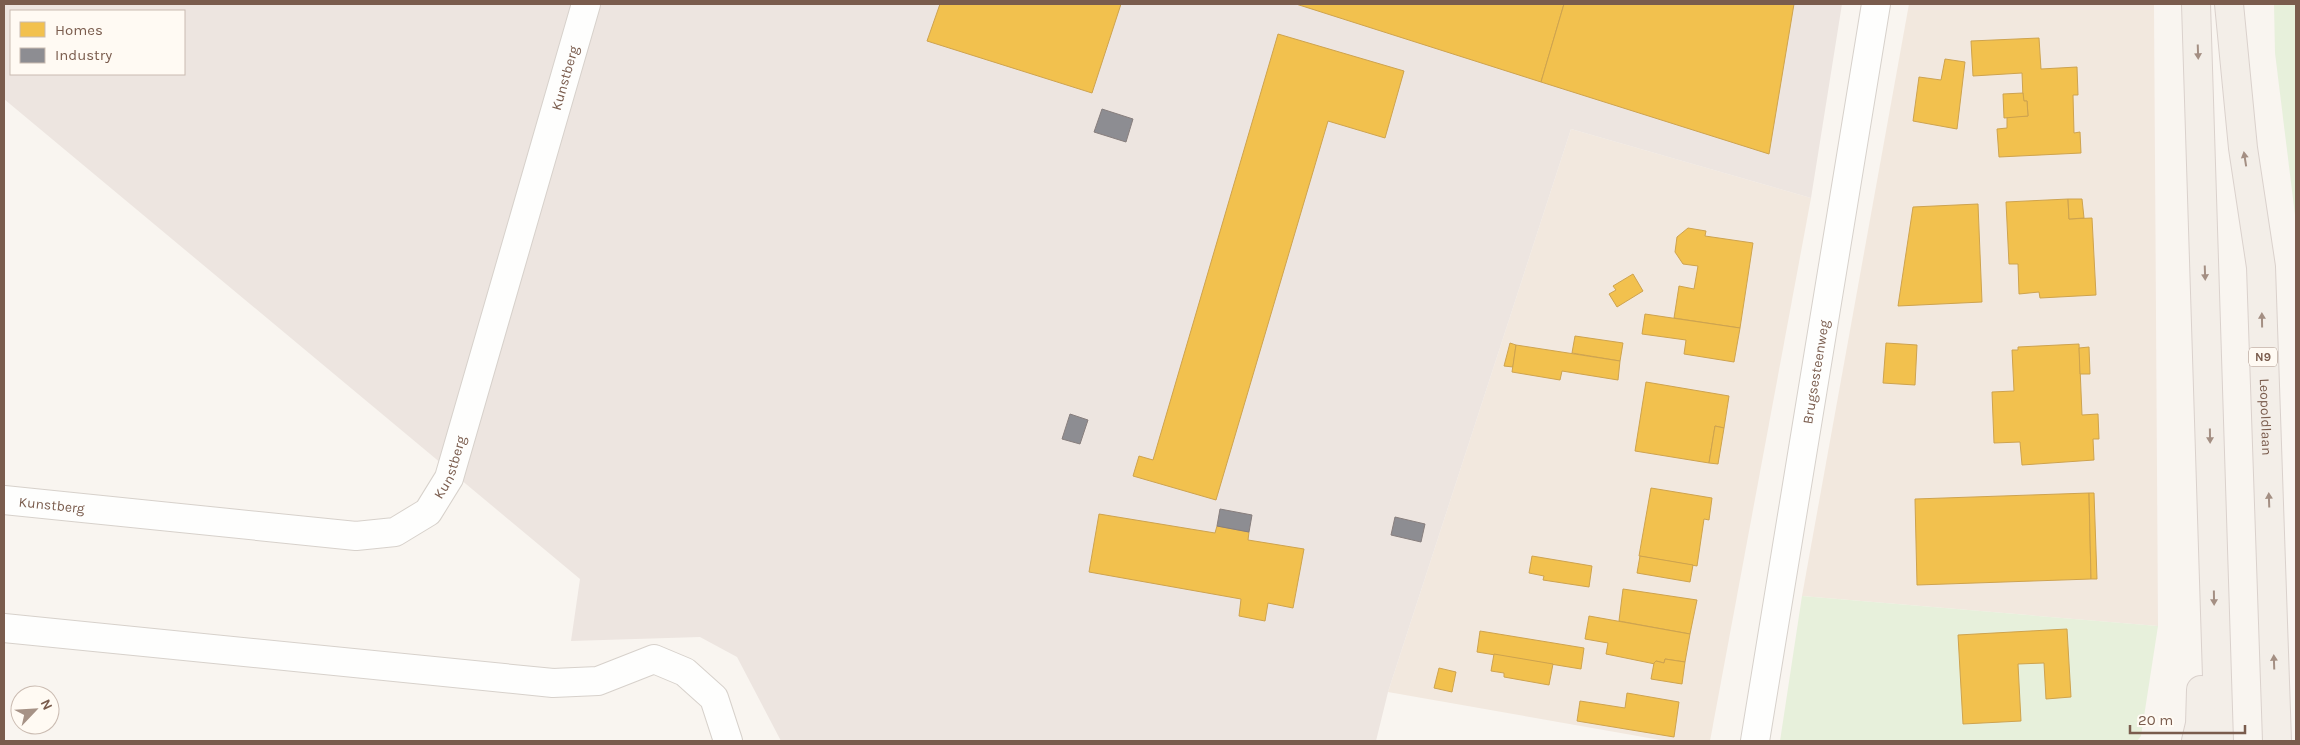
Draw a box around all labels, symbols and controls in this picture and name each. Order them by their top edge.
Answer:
legend [10,10,185,75]
text: Homes [55,21,103,39]
street label: Kunstberg [548,44,583,112]
one-way arrow [2194,45,2202,61]
text: Industry [55,46,112,64]
one-way arrow [2240,151,2248,167]
one-way arrow [2202,266,2210,282]
one-way arrow [2258,312,2266,328]
street label: Brugsesteenweg [1799,319,1833,425]
road number: N9 [2249,348,2277,367]
street label: Leopoldlaan [2256,378,2275,456]
one-way arrow [2206,428,2214,444]
street label: Kunstberg [430,434,470,502]
one-way arrow [2264,492,2272,508]
street label: Kunstberg [18,494,86,517]
one-way arrow [2211,590,2219,606]
one-way arrow [2270,654,2278,670]
north arrow [10,685,60,735]
text: N [37,697,56,713]
scale bar [2130,702,2245,734]
text: 20 m [2138,711,2173,729]

